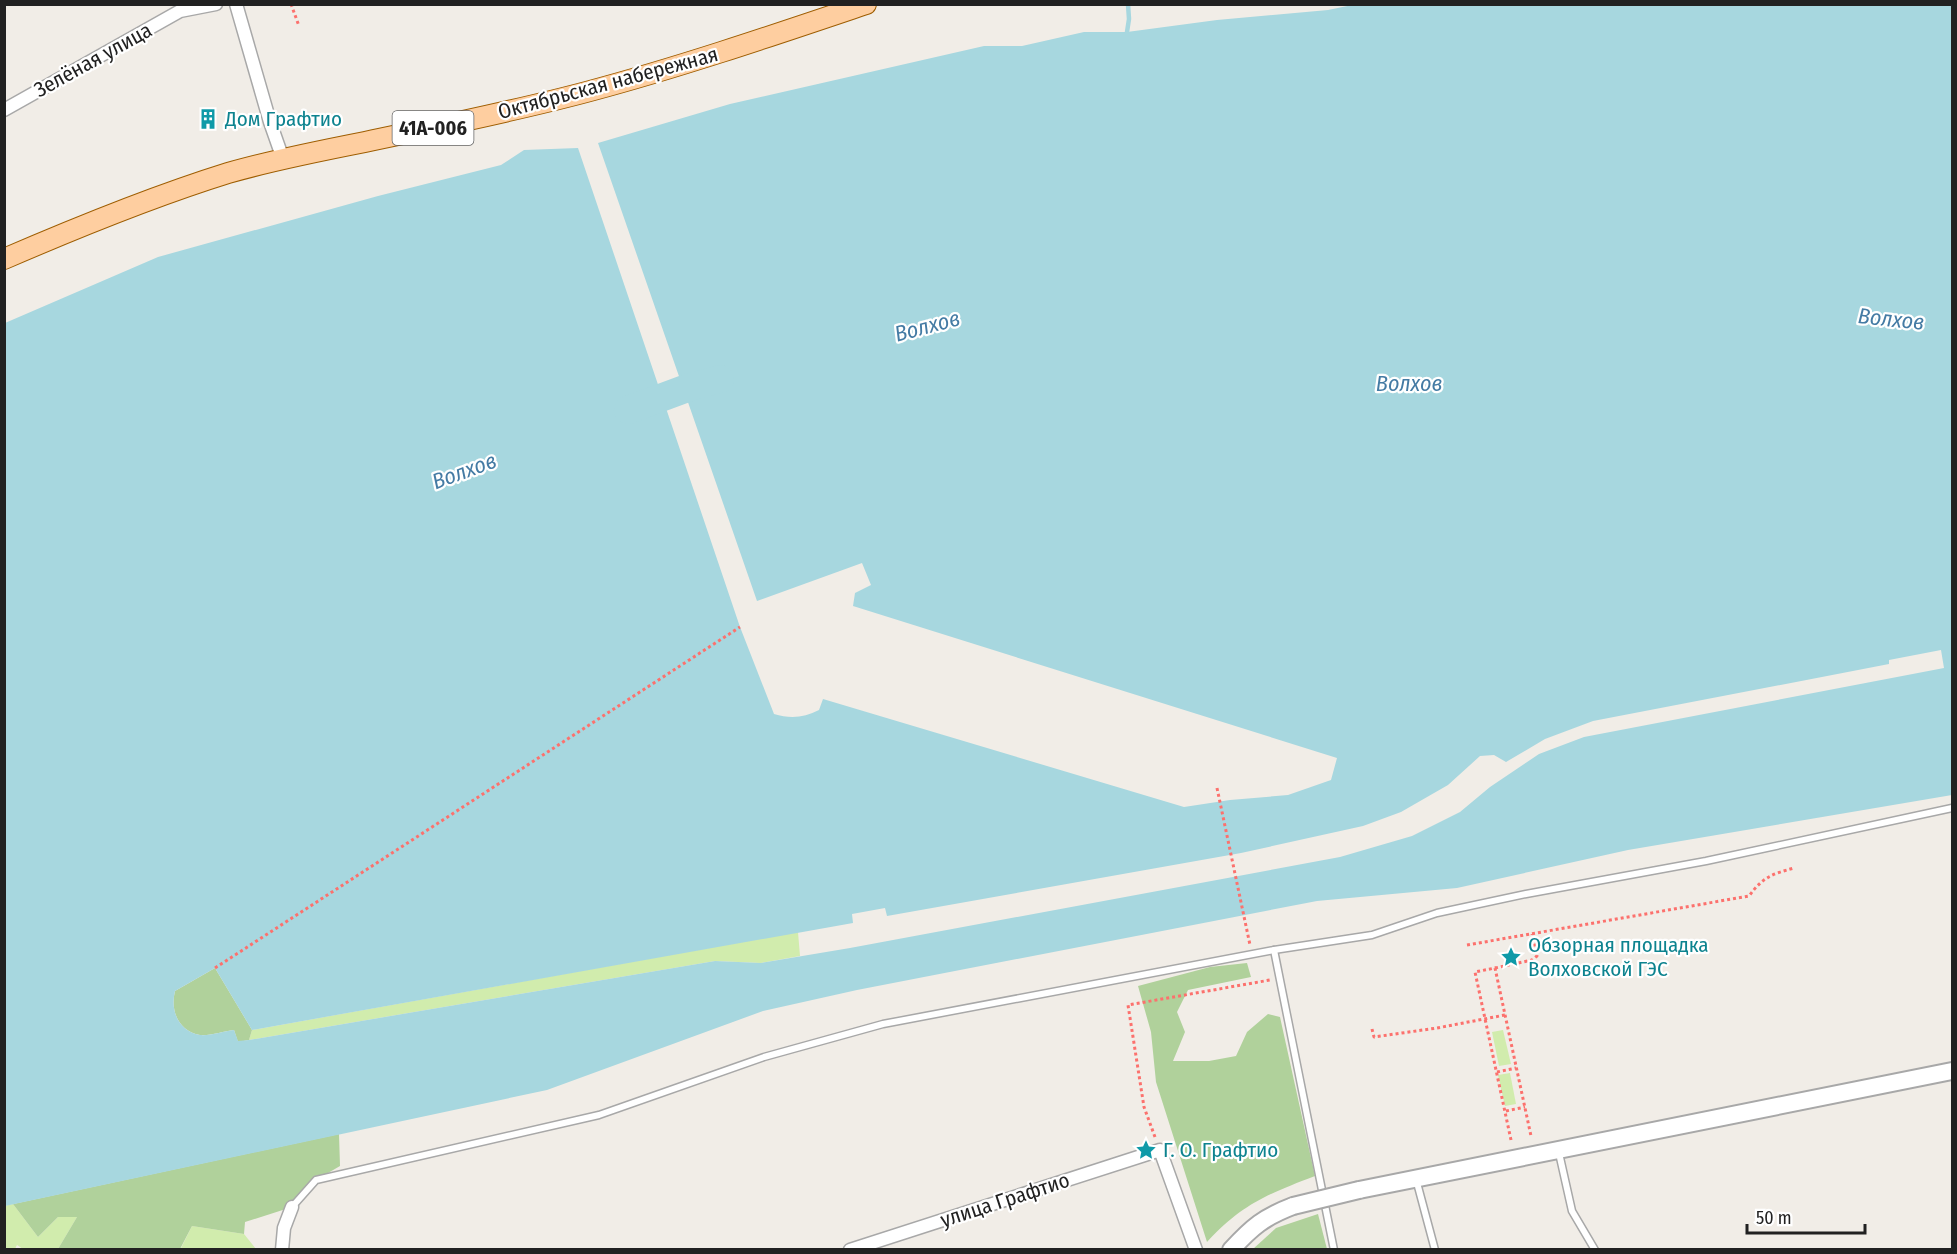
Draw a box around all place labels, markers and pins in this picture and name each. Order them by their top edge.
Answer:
place label: Дом Графтио [224,106,342,132]
building icon: Дом Графтио [196,107,220,131]
place label: Обзорная площадка Волховской ГЭС [1528,932,1709,982]
place icon: Обзорная площадка Волховской ГЭС [1499,945,1523,969]
place label: Г. О. Графтио [1163,1137,1278,1163]
place icon: Г. О. Графтио [1134,1138,1158,1162]

